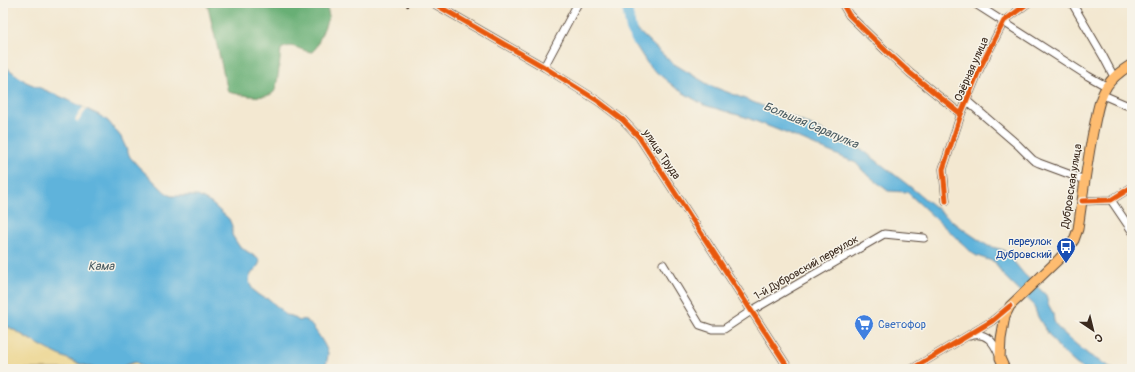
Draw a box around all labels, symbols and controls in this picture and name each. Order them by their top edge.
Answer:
street label: Озёрная улица [951,35,991,103]
water label: Большая Сарапулка [761,99,862,153]
street label: улица Труда [640,126,683,182]
street label: Дубровская улица [1058,143,1085,230]
street label: 1-й Дубровский переулок [752,232,861,303]
place label: переулок Дубровский [995,235,1052,261]
bus stop icon: переулок Дубровский [1055,236,1077,264]
water label: Кама [88,259,115,274]
north arrow [1073,310,1113,350]
supermarket icon: Светофор [853,313,875,341]
place label: Светофор [878,318,926,331]
text: С [1092,331,1105,345]

